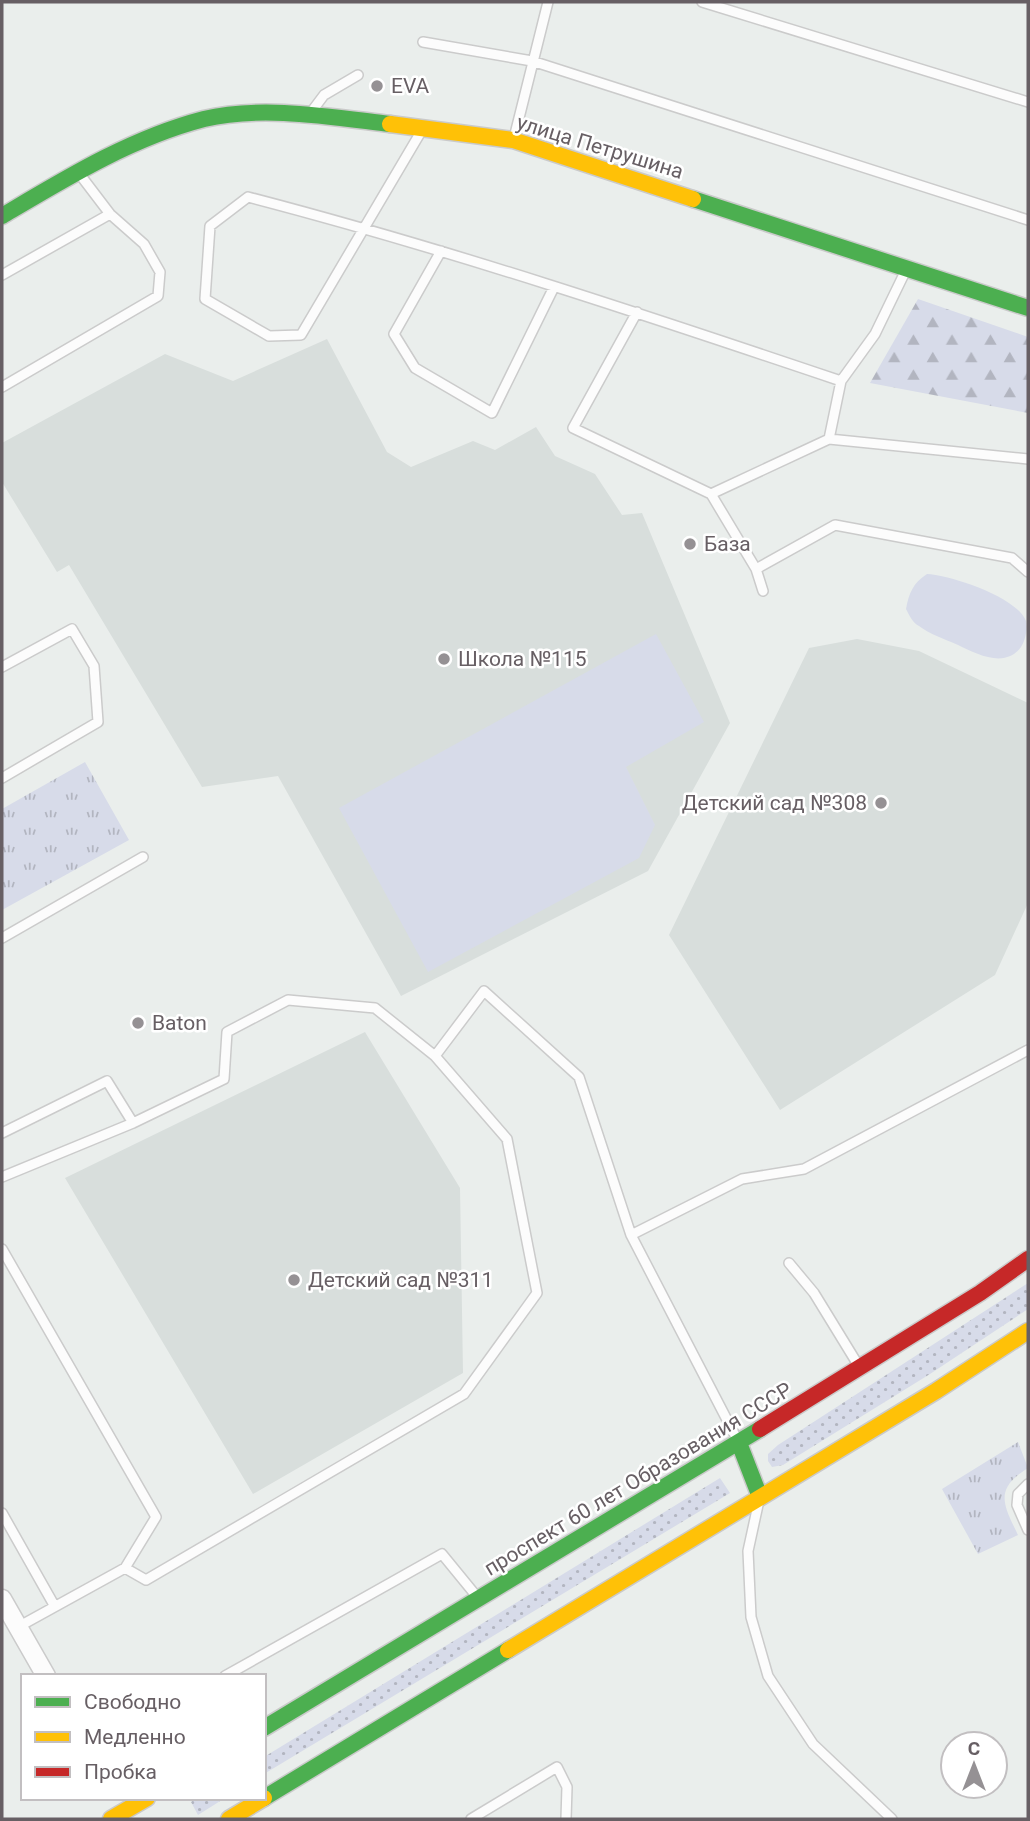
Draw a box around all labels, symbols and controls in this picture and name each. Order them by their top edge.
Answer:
place label: EVA [391,74,430,98]
marker: EVA [369,78,385,94]
street label: улица Петрушина [514,110,686,184]
place label: База [704,532,751,556]
marker: База [682,536,698,552]
place label: Школа №115 [458,647,586,671]
marker: Школа №115 [436,651,452,667]
place label: Детский сад №308 [682,791,867,815]
marker: Детский сад №308 [873,795,889,811]
place label: Baton [152,1011,207,1035]
marker: Baton [130,1015,146,1031]
place label: Детский сад №311 [308,1268,493,1292]
marker: Детский сад №311 [286,1272,302,1288]
street label: проспект 60 лет Образования СССР [480,1377,796,1581]
legend [21,1674,266,1800]
text: Свободно [84,1690,181,1714]
text: Медленно [84,1725,186,1749]
north arrow [939,1730,1009,1800]
text: С [968,1737,980,1760]
text: Пробка [84,1760,157,1784]

